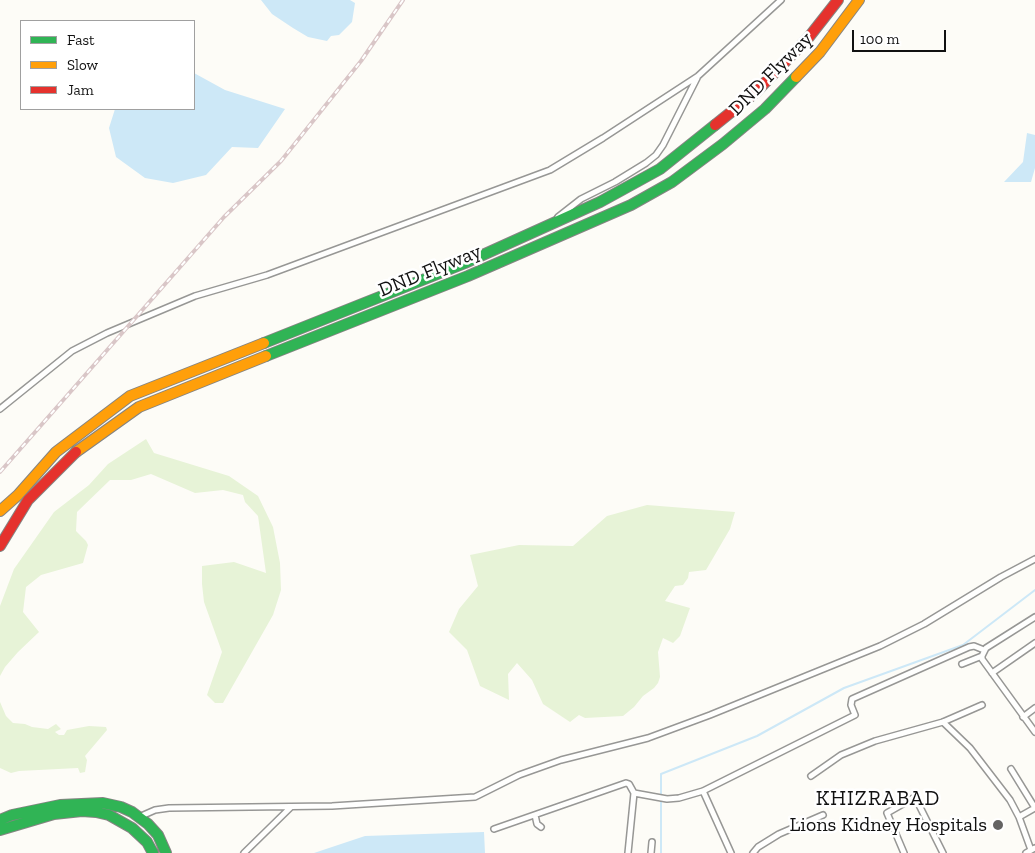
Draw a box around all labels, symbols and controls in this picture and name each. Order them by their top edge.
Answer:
legend [20,20,195,110]
scale bar [855,20,949,52]
street label: DND Flyway [724,27,818,121]
text: 100 m [860,30,899,48]
text: Fast [67,31,95,49]
text: Slow [67,56,98,74]
text: Jam [67,81,94,99]
street label: DND Flyway [375,240,485,302]
district label: KHIZRABAD [815,786,941,812]
place label: Lions Kidney Hospitals [789,813,987,837]
marker: Lions Kidney Hospitals [991,818,1005,832]

